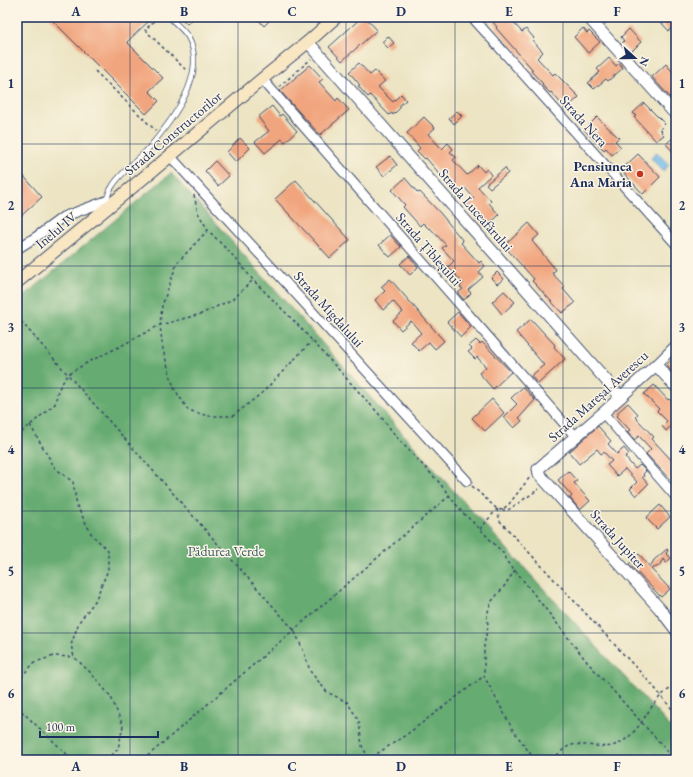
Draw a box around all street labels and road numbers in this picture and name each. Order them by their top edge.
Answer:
street label: Strada Constructorilor [120,87,226,179]
street label: Strada Nera [556,91,612,151]
street label: Strada Luceafărului [435,165,517,256]
street label: Inelul IV [32,207,81,253]
street label: Strada Țibleșului [392,209,466,290]
street label: Strada Migdalului [290,267,368,351]
street label: Strada Mareșal Averescu [544,346,652,446]
street label: Strada Jupiter [587,505,650,573]

